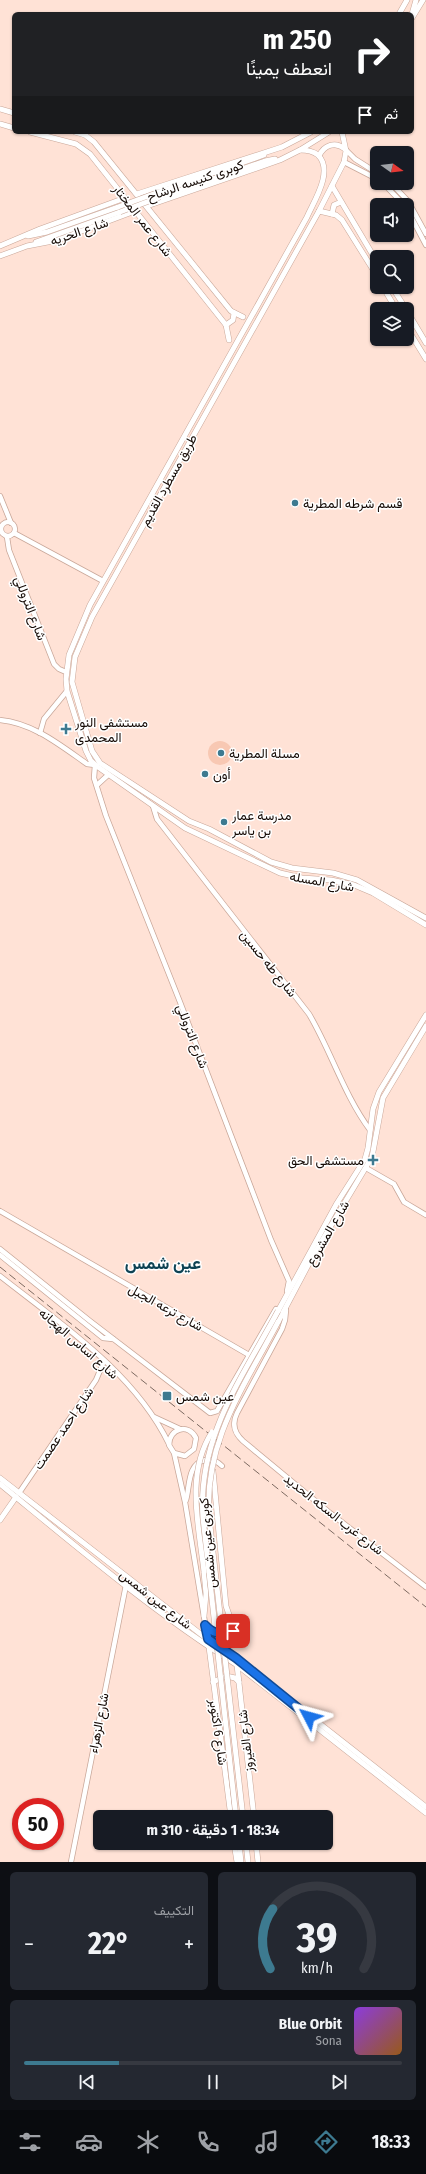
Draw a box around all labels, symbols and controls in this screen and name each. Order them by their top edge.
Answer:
text: 250 m [263,23,332,56]
icon: right [346,28,398,80]
text: انعطف يمينًا [246,58,332,80]
icon: arrive [354,104,376,126]
text: ثم [384,105,398,123]
north arrow [370,146,414,190]
map controls [370,146,414,346]
street label: كوبرى كنيسه الرشاح [145,157,246,206]
street label: شارع عمر المختار [108,180,175,261]
button: sound [370,198,414,242]
street label: شارع الحريه [48,215,111,250]
button: search [370,250,414,294]
button: layers [370,302,414,346]
street label: طريق مسطرد القديم [137,432,201,529]
place label: قسم شرطه المطرية [303,496,403,512]
marker: قسم شرطه المطرية [290,498,300,508]
street label: شارع التروللي [9,574,50,643]
place label: مستشفى النور المحمدى [74,715,148,746]
marker: مستشفى النور المحمدى [60,723,72,735]
place label: مسلة المطرية [229,746,300,762]
marker: مسلة المطرية [216,748,226,758]
place label: أون [213,767,231,783]
marker: أون [200,769,210,779]
place label: مدرسة عمار بن ياسر [231,808,291,839]
marker: مدرسة عمار بن ياسر [219,817,229,827]
street label: شارع المسله [288,868,355,897]
street label: شارع طه حسين [236,927,300,1001]
street label: شارع التروللي [171,1002,212,1071]
place label: مستشفى الحق [288,1153,364,1169]
marker: مستشفى الحق [367,1154,379,1166]
street label: شارع المشروع [303,1198,354,1270]
district label: عين شمس [125,1253,201,1274]
street label: شارع ترعه الجبل [125,1281,206,1336]
street label: شارع اساس الهجانه [35,1305,121,1383]
street label: شارع احمد عصمت [30,1384,98,1473]
place label: عين شمس [176,1389,234,1405]
marker: عين شمس [161,1390,173,1402]
street label: شارع غرب السكه الحديد [280,1471,386,1559]
street label: كوبرى عين شمس [196,1497,220,1589]
street label: شارع عين شمس [115,1567,195,1634]
pin [216,1614,250,1648]
icon: arrive [222,1620,244,1642]
street label: شارع الزهراء [85,1692,114,1755]
position arrow [288,1696,330,1738]
street label: شارع 6 اكتوبر [204,1697,231,1766]
street label: شارع الفيروز [235,1709,258,1774]
speed limit sign: 50 [12,1798,64,1850]
text: 18:34 · 1 دقيقة · 310 m [147,1821,279,1839]
text: التكييف [154,1903,194,1918]
text: 39 [296,1913,337,1963]
text: 22° [88,1926,130,1962]
text: − [24,1931,34,1958]
text: + [184,1931,194,1958]
text: km/h [301,1960,333,1977]
text: Blue Orbit [279,2015,342,2033]
text: Sona [315,2033,342,2048]
icon: previous [76,2071,98,2093]
icon: pause [202,2071,224,2093]
icon: next [328,2071,350,2093]
icon: filters [16,2128,44,2156]
icon: car [75,2128,103,2156]
icon: climate [134,2128,162,2156]
icon: phone [194,2128,222,2156]
icon: music [253,2128,281,2156]
icon: directions [312,2128,340,2156]
text: 18:33 [372,2131,410,2153]

